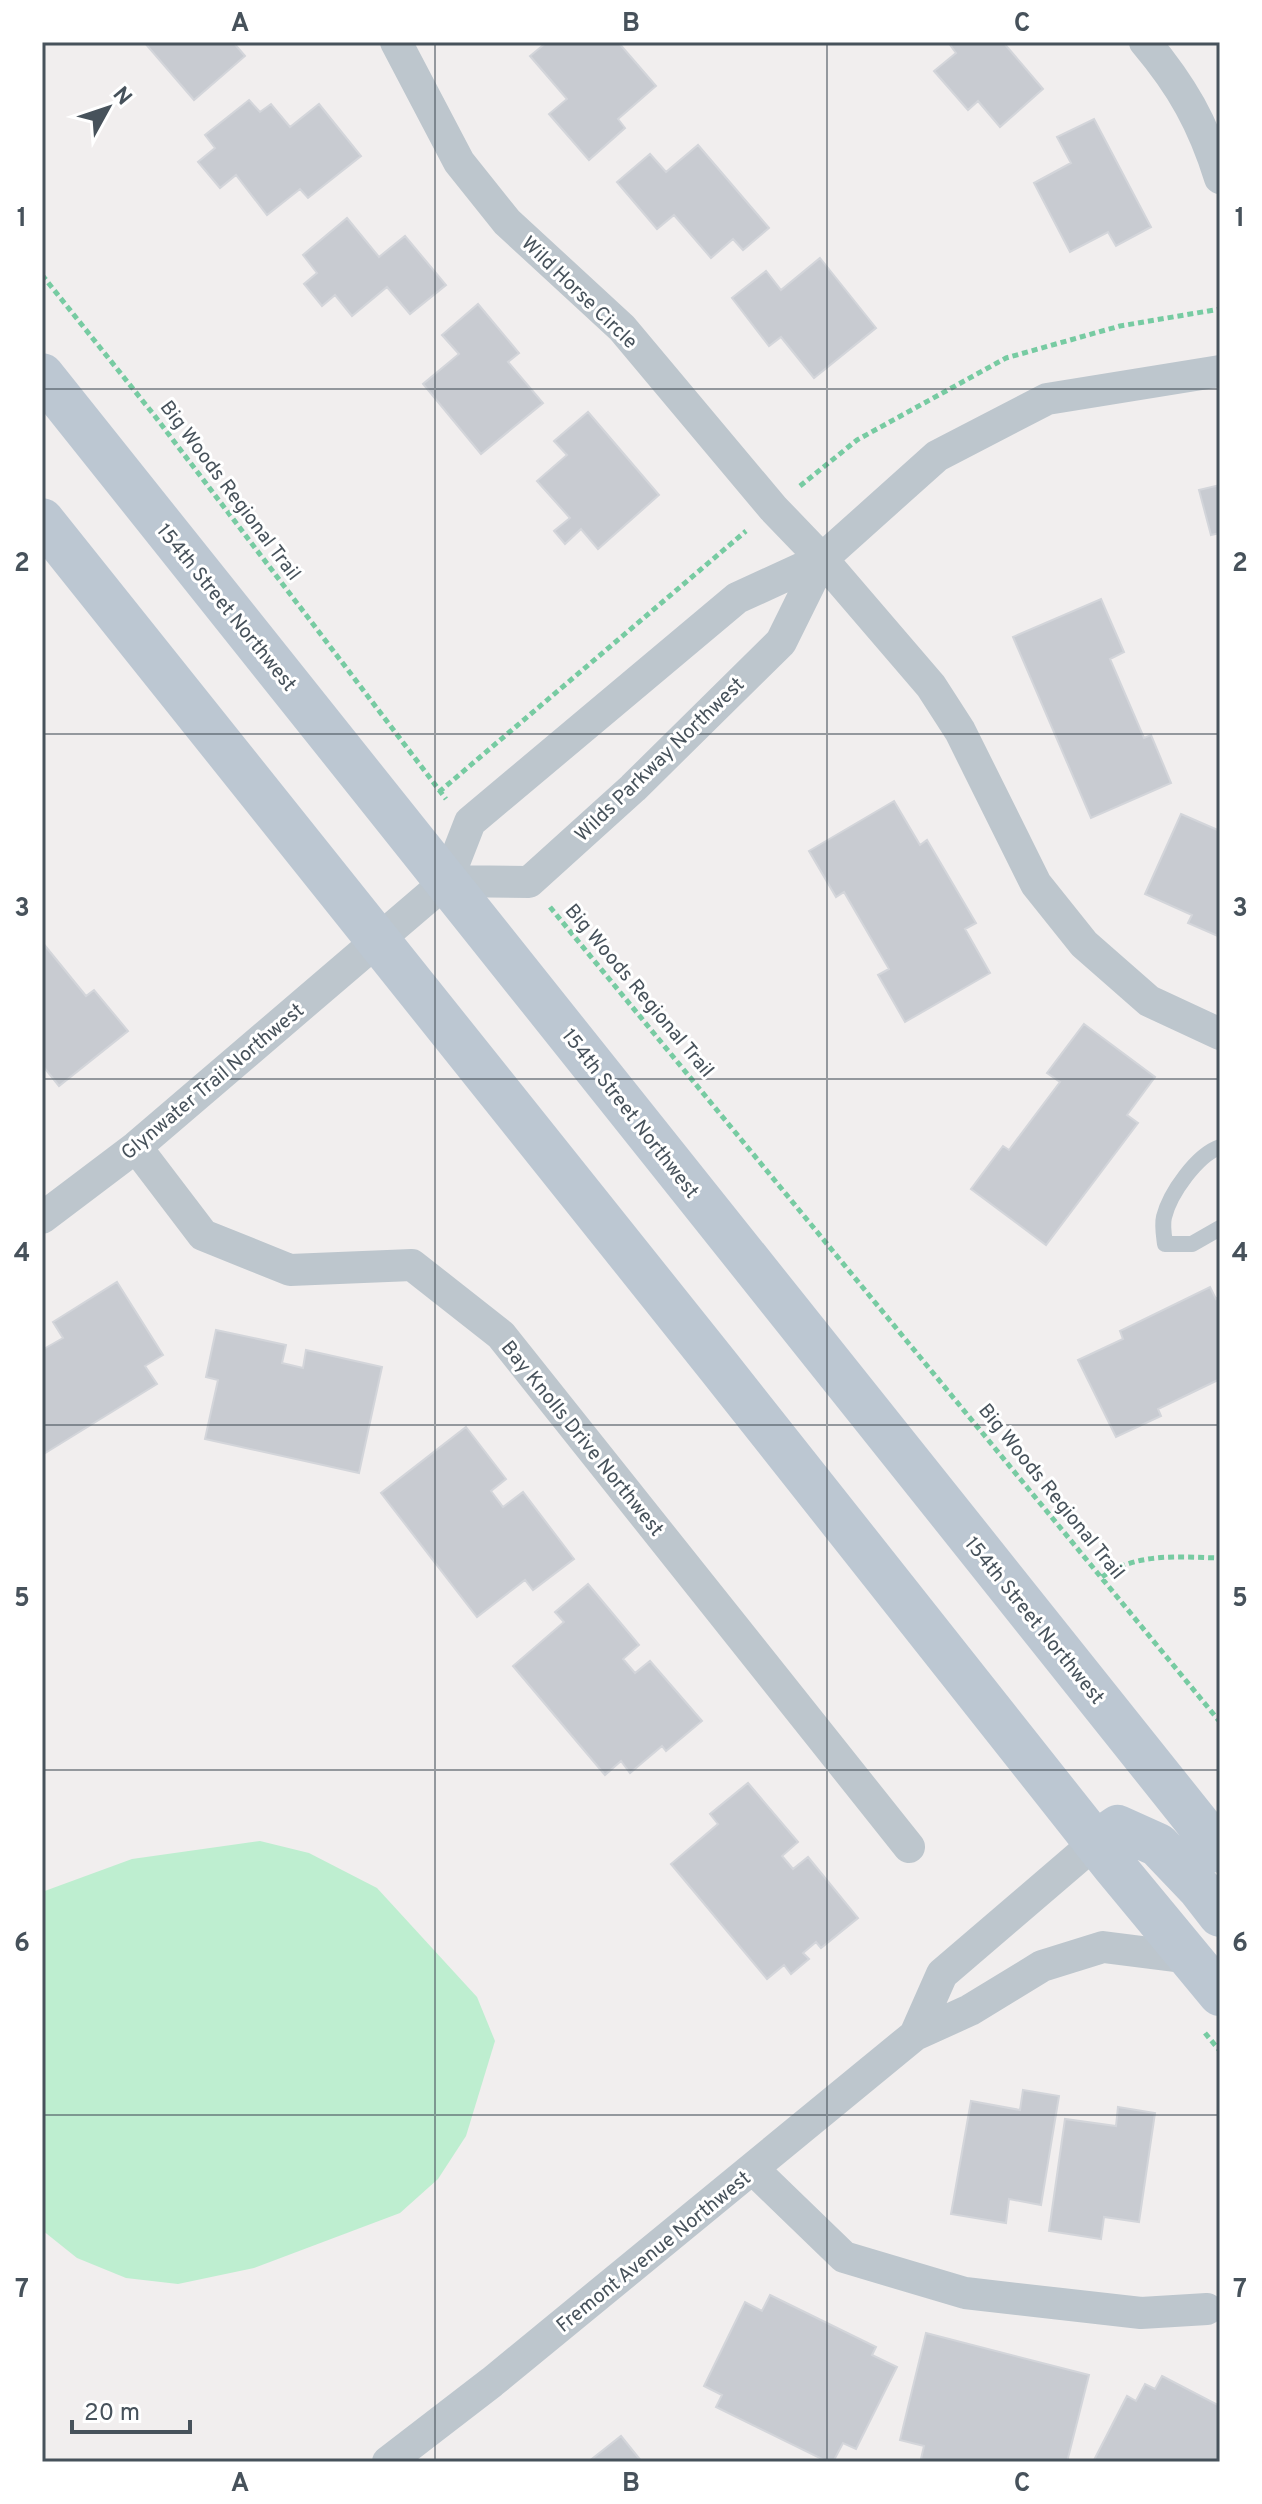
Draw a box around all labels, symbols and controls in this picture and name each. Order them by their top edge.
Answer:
text: A [231,8,249,41]
text: B [622,8,640,41]
text: C [1014,8,1030,41]
north arrow [68,68,148,148]
text: N [106,82,137,111]
text: 1 [17,203,27,236]
text: 1 [1235,203,1245,236]
street label: Wild Horse Circle [515,231,642,355]
street label: Big Woods Regional Trail [153,396,306,586]
street label: 154th Street Northwest [150,519,301,697]
text: 2 [14,548,30,581]
text: 2 [1232,548,1248,581]
street label: Wilds Parkway Northwest [570,673,751,848]
text: 3 [14,893,30,926]
text: 3 [1232,893,1248,926]
street label: Big Woods Regional Trail [558,899,719,1083]
street label: Glynwater Trail Northwest [116,998,310,1167]
street label: 154th Street Northwest [555,1024,704,1204]
text: 4 [14,1238,30,1271]
text: 4 [1232,1238,1248,1271]
street label: Bay Knolls Drive Northwest [494,1336,669,1542]
street label: Big Woods Regional Trail [971,1399,1129,1586]
street label: 154th Street Northwest [958,1532,1109,1710]
text: 5 [14,1583,30,1616]
text: 5 [1232,1583,1248,1616]
text: 6 [14,1928,30,1961]
text: 6 [1232,1928,1248,1961]
street label: Fremont Avenue Northwest [552,2166,757,2339]
text: 7 [15,2274,29,2307]
text: 7 [1233,2274,1247,2307]
scale bar [72,2384,190,2434]
text: 20 m [84,2399,140,2429]
text: A [231,2468,249,2501]
text: B [622,2468,640,2501]
text: C [1014,2468,1030,2501]

